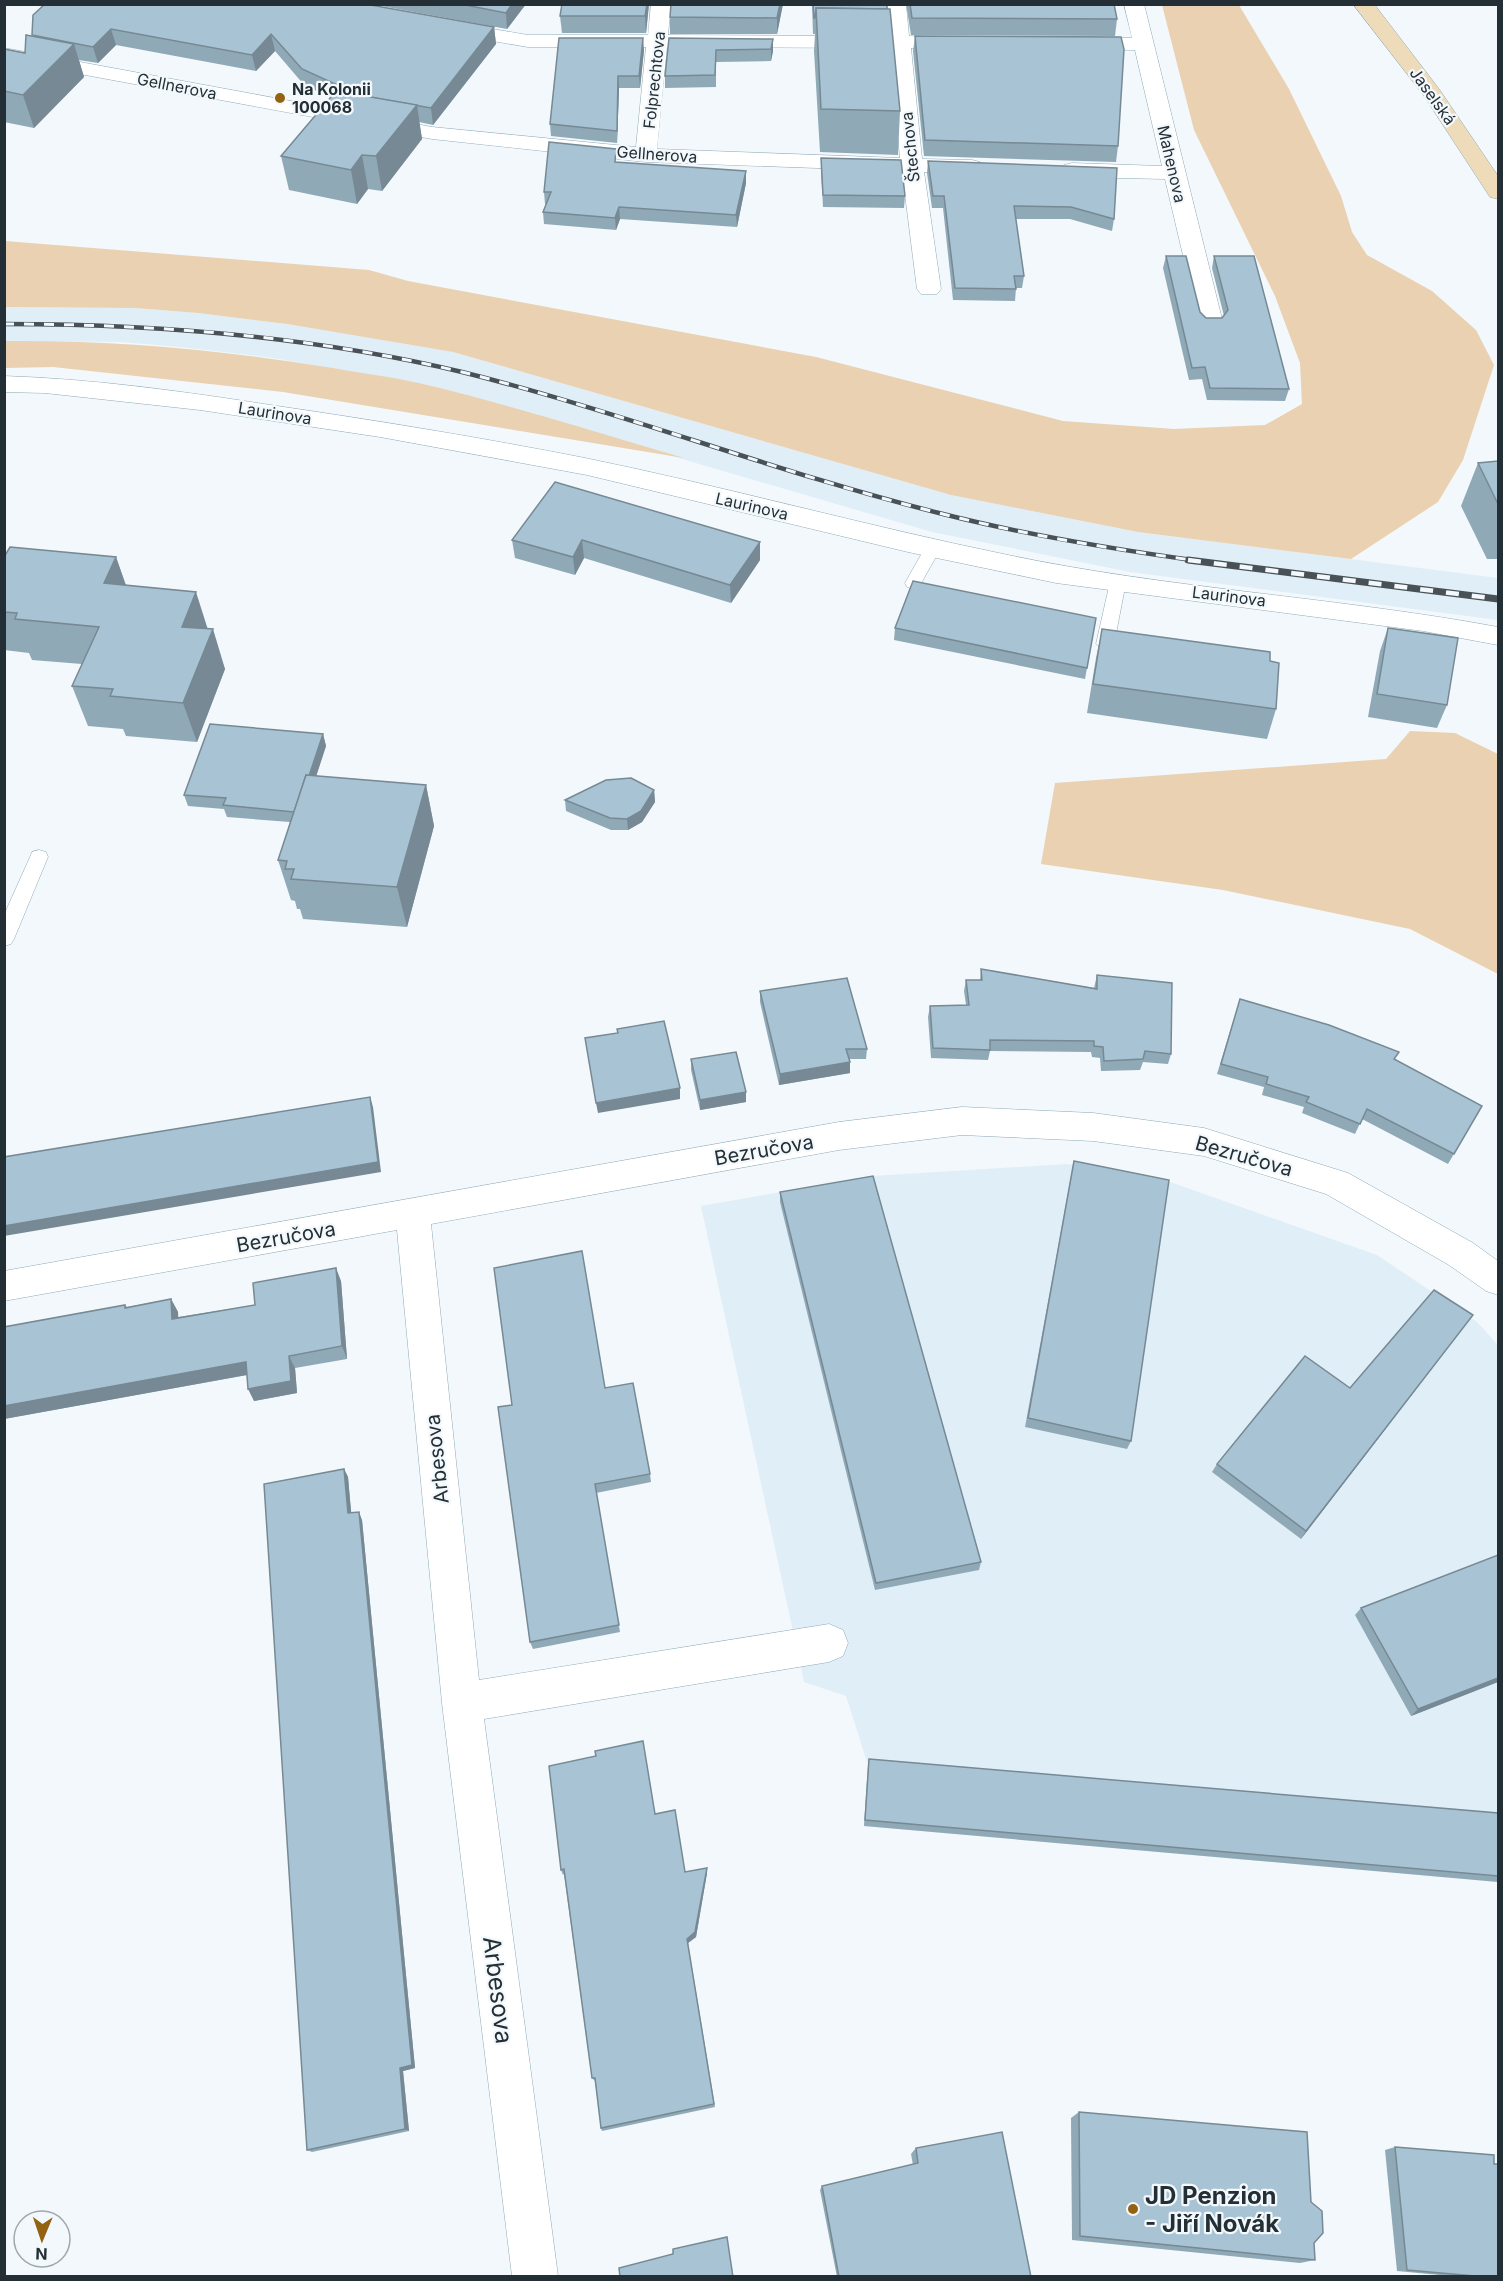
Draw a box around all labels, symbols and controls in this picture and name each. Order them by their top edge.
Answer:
street label: Folprechtova [639,30,669,130]
street label: Jaselská [1406,63,1460,129]
street label: Gellnerova [135,68,219,104]
place label: Na Kolonii 100068 [292,79,371,117]
marker: Na Kolonii 100068 [273,91,287,105]
street label: Štechova [896,111,924,183]
street label: Mahenova [1153,123,1191,205]
street label: Gellnerova [616,141,698,167]
street label: Laurinova [237,397,313,429]
street label: Laurinova [714,488,790,524]
street label: Laurinova [1191,582,1267,610]
street label: Bezručova [713,1129,815,1171]
street label: Bezručova [1193,1131,1295,1181]
street label: Bezručova [235,1216,337,1258]
street label: Arbesova [420,1413,454,1505]
street label: Arbesova [477,1935,519,2045]
place label: JD Penzion - Jiří Novák [1145,2181,1279,2238]
marker: JD Penzion - Jiří Novák [1126,2202,1140,2216]
north arrow [12,2209,72,2269]
text: N [35,2244,48,2264]

